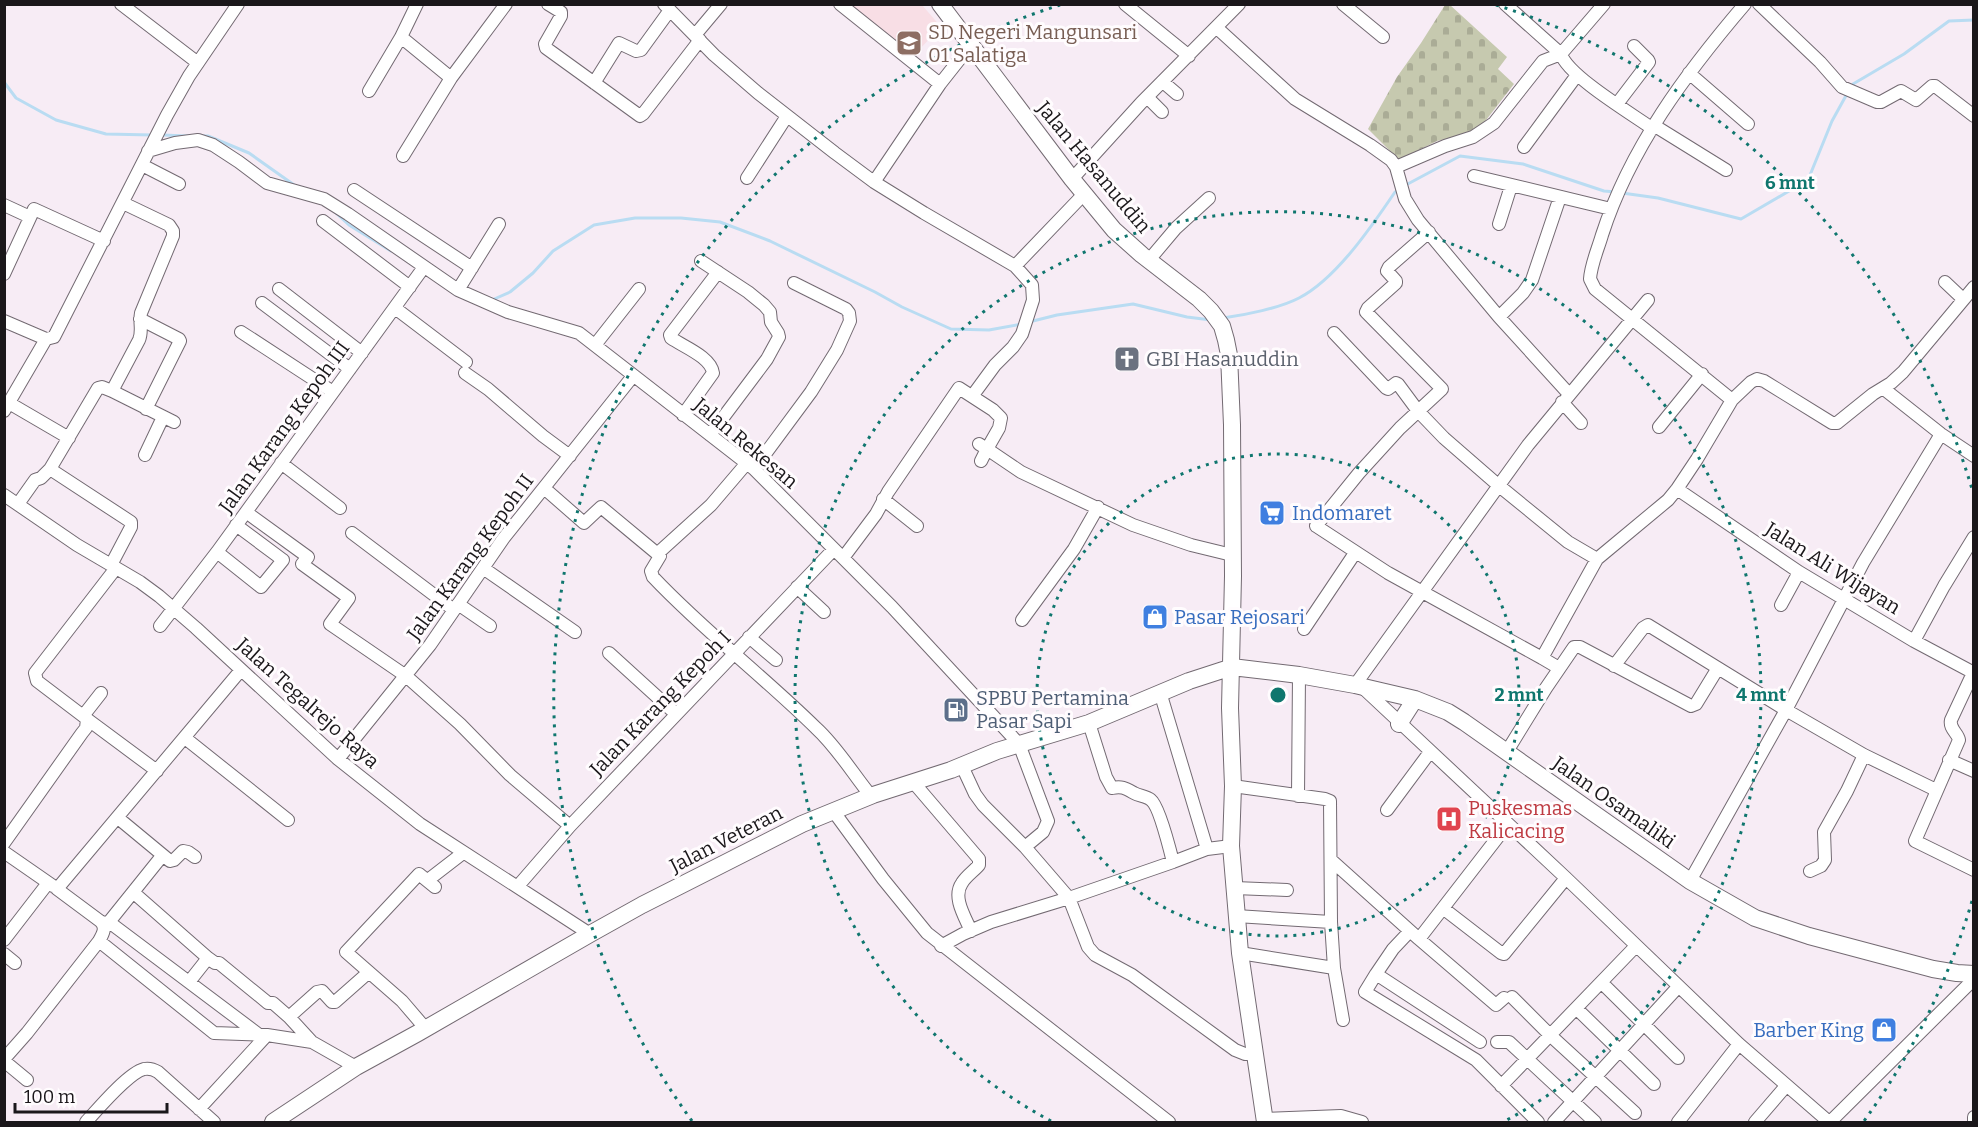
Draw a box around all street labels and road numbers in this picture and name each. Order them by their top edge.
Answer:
street label: Jalan Hasanuddin [1031,95,1156,238]
street label: Jalan Karang Kepoh III [213,336,354,518]
street label: Jalan Rekesan [688,392,803,494]
street label: Jalan Karang Kepoh II [401,469,538,646]
street label: Jalan Ali Wijayan [1760,516,1905,620]
street label: Jalan Karang Kepoh I [584,625,736,781]
street label: Jalan Tegalrejo Raya [230,632,384,774]
street label: Jalan Osamaliki [1547,750,1680,853]
street label: Jalan Veteran [665,800,787,878]

